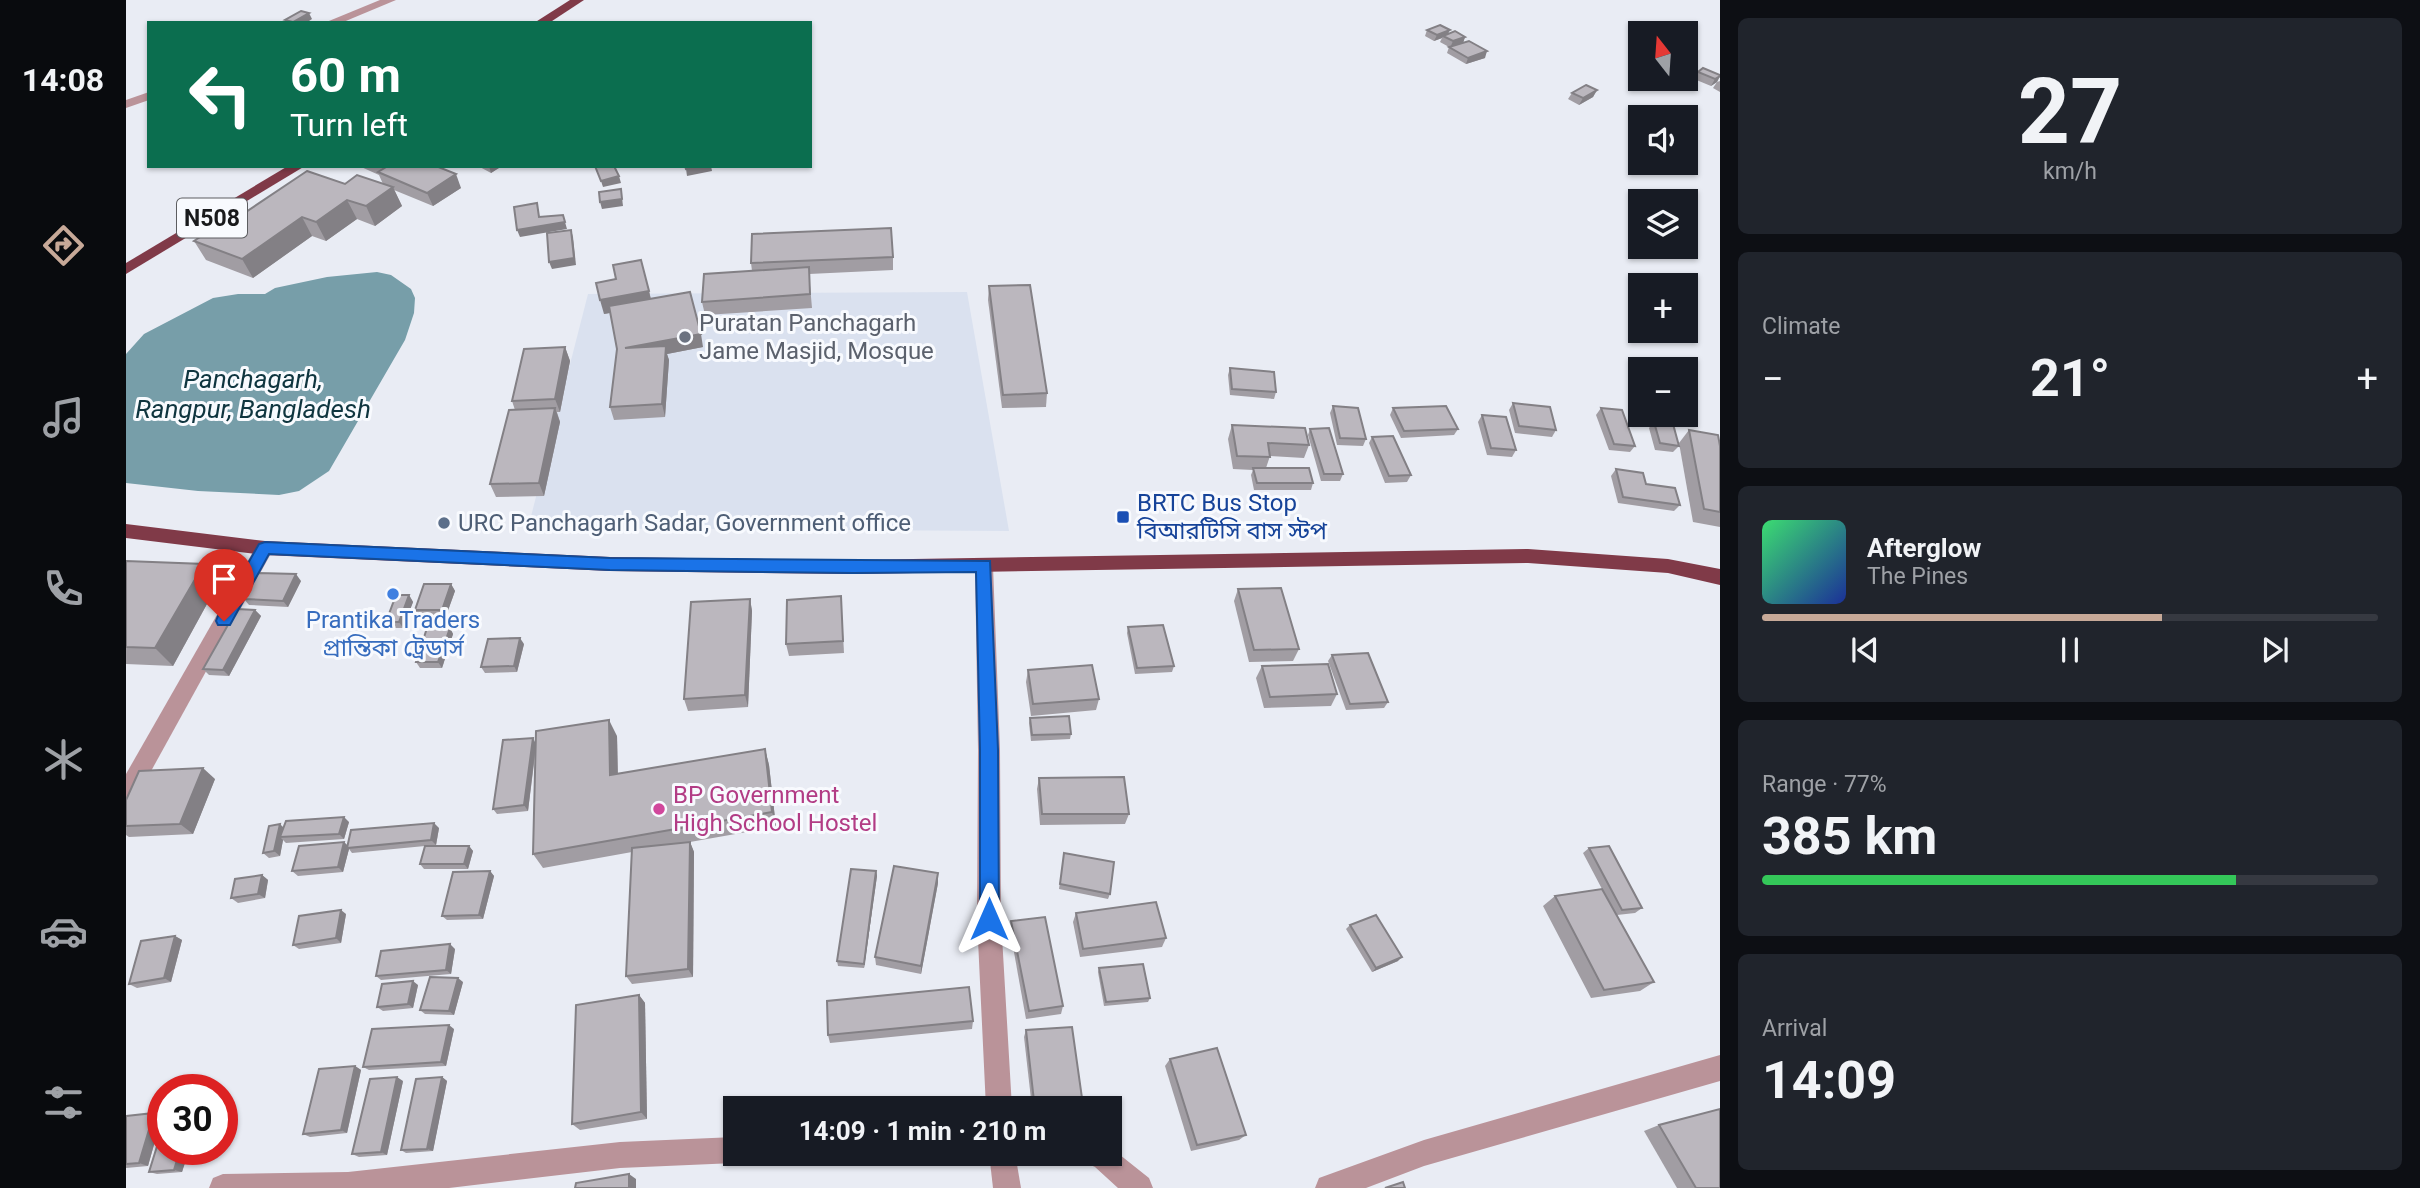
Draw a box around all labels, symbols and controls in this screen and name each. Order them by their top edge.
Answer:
north arrow [1628,21,1698,91]
map controls [1628,21,1698,427]
text: 60 m [290,47,401,104]
icon: left [175,49,266,140]
text: 27 [2018,59,2122,165]
text: 14:08 [22,61,104,99]
button: sound [1628,105,1698,175]
text: Turn left [290,106,408,144]
text: km/h [2043,158,2097,185]
button: layers [1628,189,1698,259]
road number: N508 [177,198,247,238]
icon: directions [39,221,88,270]
button: + [1628,273,1698,343]
place label: Puratan Panchagarh Jame Masjid, Mosque [699,309,934,365]
text: Climate [1762,313,1841,340]
marker: Puratan Panchagarh Jame Masjid, Mosque [677,329,693,345]
text: 21° [2030,348,2110,409]
button: − [1628,357,1698,427]
text: − [1762,357,1784,401]
text: + [2356,357,2378,401]
water label: Panchagarh, Rangpur, Bangladesh [135,364,371,424]
icon: music [39,393,88,442]
place label: BRTC Bus Stop বিআরটিসি বাস স্টপ [1136,489,1328,545]
place label: URC Panchagarh Sadar, Government office [458,509,911,537]
marker: BRTC Bus Stop বিআরটিসি বাস স্টপ [1115,509,1131,525]
marker: URC Panchagarh Sadar, Government office [436,515,452,531]
text: Afterglow [1867,533,1981,563]
pin [194,549,254,621]
icon: arrive [205,560,243,598]
text: The Pines [1867,563,1968,590]
icon: phone [39,564,88,613]
marker: Prantika Traders প্রান্তিকা ট্রেডার্স [385,586,401,602]
place label: Prantika Traders প্রান্তিকা ট্রেডার্স [306,606,480,662]
icon: previous [1846,631,1884,669]
icon: pause [2051,631,2089,669]
icon: next [2256,631,2294,669]
icon: climate [39,735,88,784]
text: Range · 77% [1762,771,1887,798]
place label: BP Government High School Hostel [673,781,877,837]
marker: BP Government High School Hostel [651,801,667,817]
text: 385 km [1762,806,1937,867]
position arrow [952,882,1026,956]
icon: car [39,907,88,956]
text: Arrival [1762,1015,1827,1042]
text: 14:09 [1762,1050,1896,1111]
speed limit sign: 30 [147,1074,238,1165]
icon: filters [39,1078,88,1127]
text: 14:09 · 1 min · 210 m [799,1116,1046,1146]

